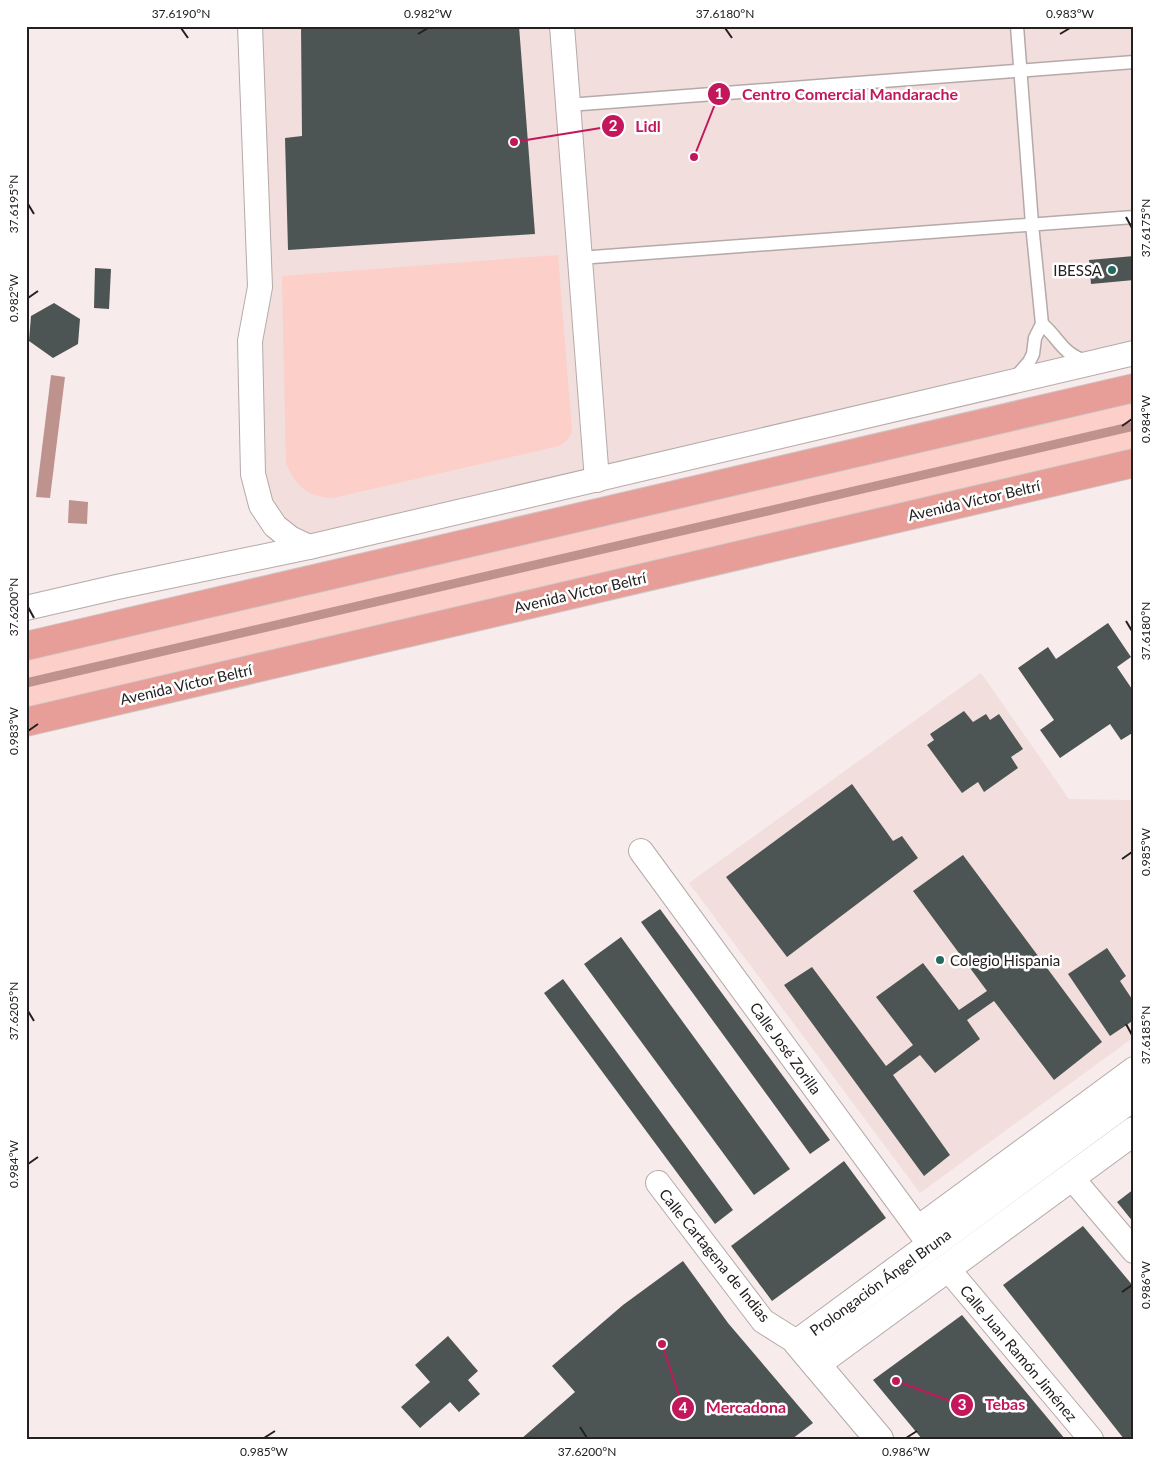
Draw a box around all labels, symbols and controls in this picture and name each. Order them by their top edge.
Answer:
text: 37.6190°N [152,6,210,21]
text: 0.982°W [404,6,453,21]
text: 37.6180°N [696,6,754,21]
text: 0.983°W [1046,6,1095,21]
callout: Centro Comercial Mandarache [706,79,968,110]
text: 1 [715,84,723,102]
text: Centro Comercial Mandarache [742,84,959,103]
callout: Lidl [600,111,670,142]
text: 2 [609,116,618,134]
text: Lidl [635,116,661,135]
text: 37.6195°N [6,175,21,233]
text: 37.6175°N [1138,199,1153,257]
place label: IBESSA [1053,261,1103,279]
marker: IBESSA [1106,264,1118,276]
text: 0.982°W [6,273,21,322]
text: 0.984°W [1138,394,1153,443]
street label: Avenida Víctor Beltrí [906,476,1043,524]
street label: Avenida Víctor Beltrí [512,568,649,616]
text: 37.6200°N [6,578,21,636]
text: 37.6180°N [1138,602,1153,660]
street label: Avenida Víctor Beltrí [118,660,255,708]
text: 0.983°W [6,706,21,755]
text: 0.985°W [1138,827,1153,876]
place label: Colegio Hispania [950,951,1060,969]
marker: Colegio Hispania [934,954,946,966]
text: 37.6205°N [6,982,21,1040]
street label: Calle José Zorilla [747,998,825,1098]
text: 37.6185°N [1138,1006,1153,1064]
text: 0.984°W [6,1139,21,1188]
street label: Calle Cartagena de Indias [656,1185,774,1325]
street label: Prolongación Ángel Bruna [806,1225,954,1339]
text: 0.986°W [1138,1260,1153,1309]
street label: Calle Juan Ramón Jiménez [957,1281,1081,1425]
callout: Tebas [949,1389,1035,1420]
callout: Mercadona [671,1392,796,1423]
text: Tebas [985,1394,1025,1413]
text: 3 [958,1395,966,1413]
text: Mercadona [706,1397,786,1416]
text: 4 [679,1398,688,1416]
text: 0.985°W [240,1444,289,1459]
text: 37.6200°N [558,1444,616,1459]
text: 0.986°W [882,1444,931,1459]

